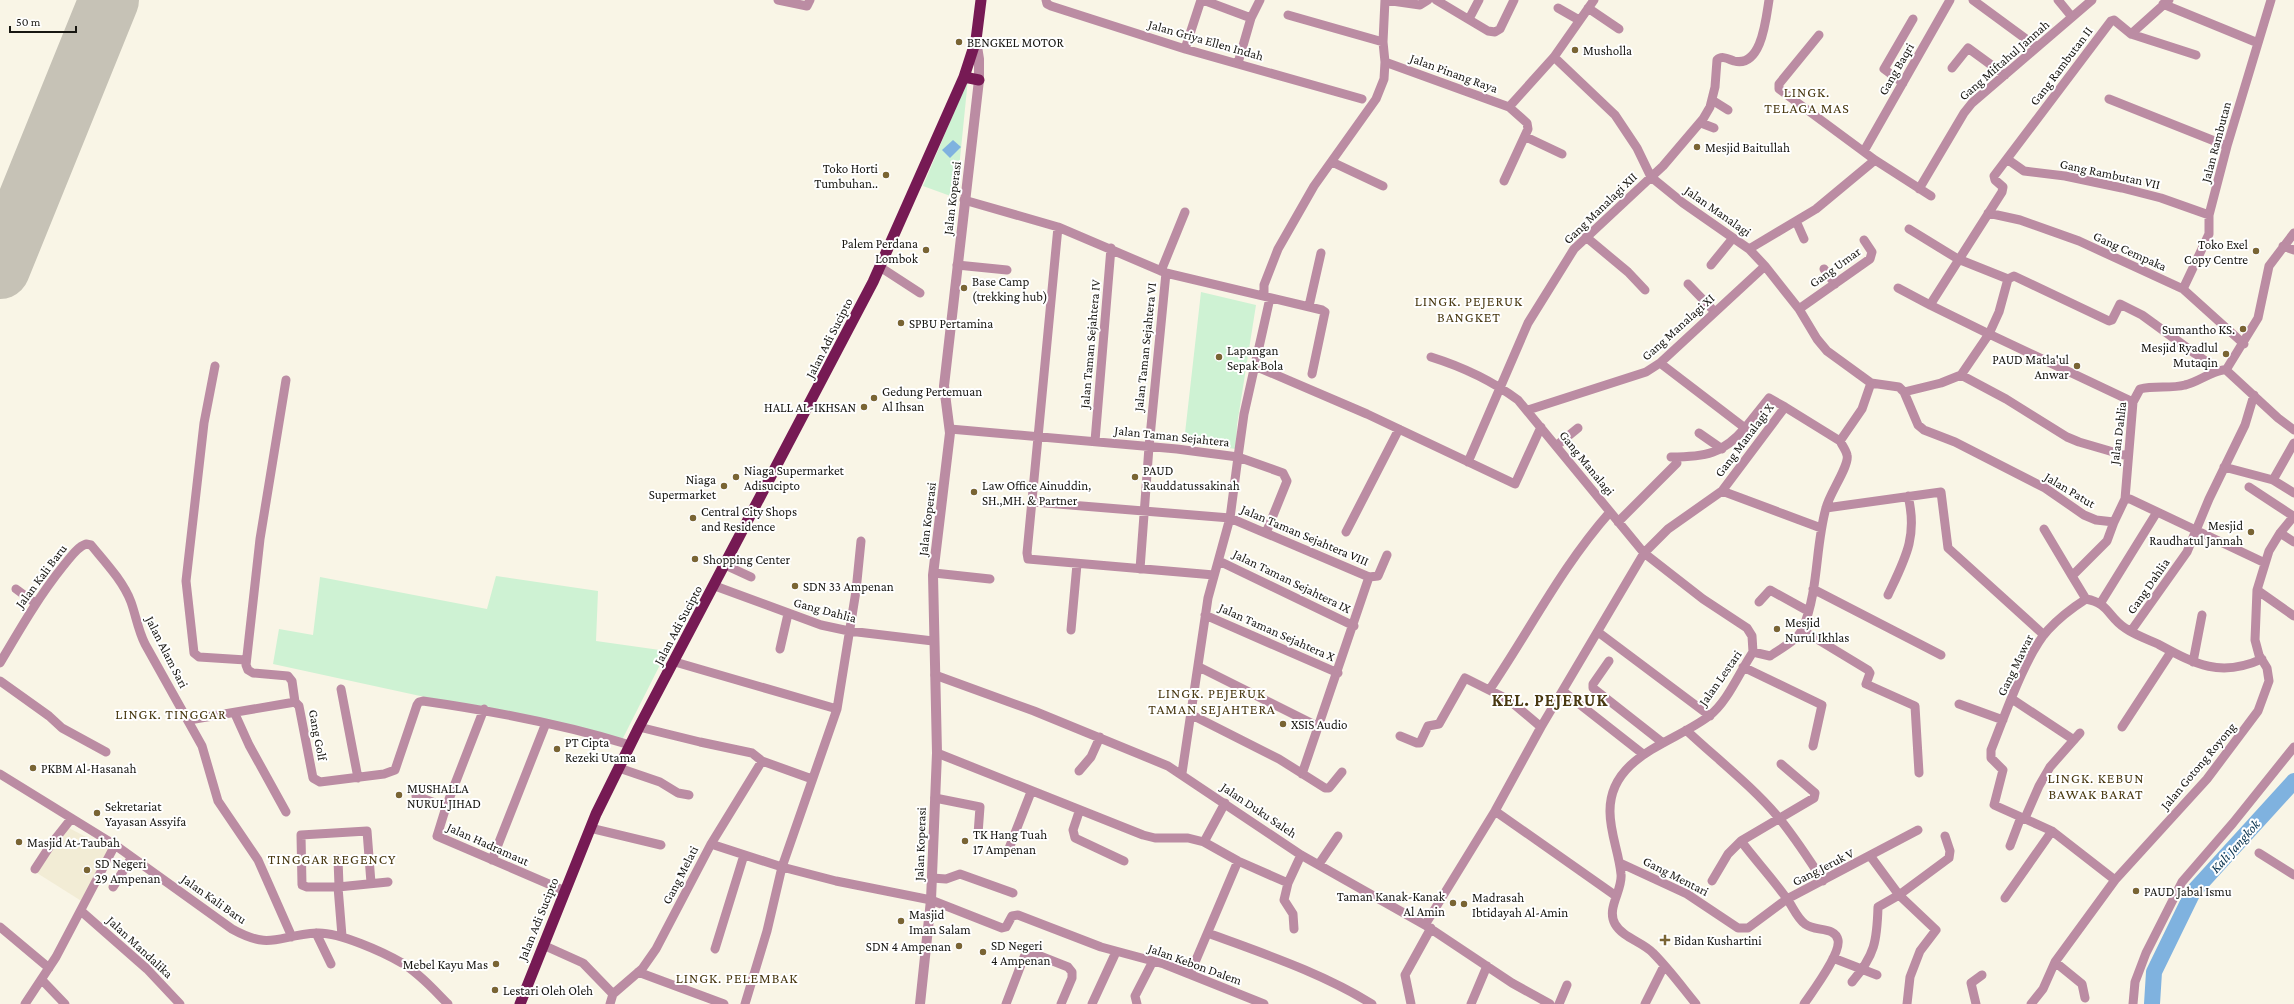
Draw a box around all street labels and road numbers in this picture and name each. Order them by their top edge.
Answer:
street label: Jalan Griya Ellen Indah [1146,16,1265,64]
street label: Gang Miftahul Jannah [1956,17,2052,103]
street label: Gang Rambutan II [2027,24,2096,108]
street label: Gang Baqri [1875,40,1917,98]
street label: Jalan Pinang Raya [1407,50,1500,96]
street label: Jalan Rambutan [2198,100,2234,185]
street label: Gang Rambutan VII [2059,156,2162,192]
street label: Jalan Koperasi [940,160,964,237]
street label: Gang Manalagi XII [1560,169,1640,247]
street label: Jalan Manalagi [1681,182,1755,240]
street label: Gang Cempaka [2091,228,2169,274]
street label: Gang Umar [1807,243,1864,291]
street label: Jalan Taman Sejahtera IV [1077,278,1104,410]
street label: Jalan Taman Sejahtera VI [1131,282,1160,413]
street label: Gang Manalagi XI [1639,290,1717,364]
street label: Jalan Adi Sucipto [802,295,856,382]
street label: Gang Manalagi X [1711,400,1777,480]
street label: Jalan Dahlia [2107,401,2129,466]
street label: Jalan Taman Sejahtera [1113,422,1230,450]
street label: Gang Manalagi [1556,428,1618,499]
street label: Jalan Patut [2041,468,2099,511]
street label: Jalan Koperasi [915,481,939,558]
street label: Jalan Taman Sejahtera VIII [1238,501,1371,570]
street label: Jalan Kali Baru [12,541,70,612]
street label: Jalan Taman Sejahtera IX [1229,545,1354,617]
street label: Gang Dahlia [2123,555,2173,617]
street label: Jalan Adi Sucipto [650,583,705,668]
street label: Gang Dahlia [792,594,858,626]
street label: Jalan Taman Sejahtera X [1215,599,1338,666]
street label: Jalan Alam Sari [142,613,192,691]
street label: Gang Mawar [1994,631,2037,698]
street label: Jalan Lestari [1695,647,1745,709]
street label: Gang Golf [306,708,331,763]
street label: Jalan Gotong Royong [2157,719,2239,813]
street label: Jalan Duku Saleh [1218,779,1300,841]
street label: Jalan Koperasi [911,806,929,882]
street label: Jalan Hadramaut [444,819,532,869]
street label: Gang Melati [659,843,701,907]
street label: Gang Jeruk V [1790,845,1857,889]
street label: Gang Mentari [1641,853,1712,899]
street label: Jalan Kali Baru [178,870,250,927]
street label: Jalan Adi Sucipto [514,875,561,964]
street label: Jalan Mandalika [103,912,176,981]
street label: Jalan Kebon Dalem [1145,940,1244,988]

